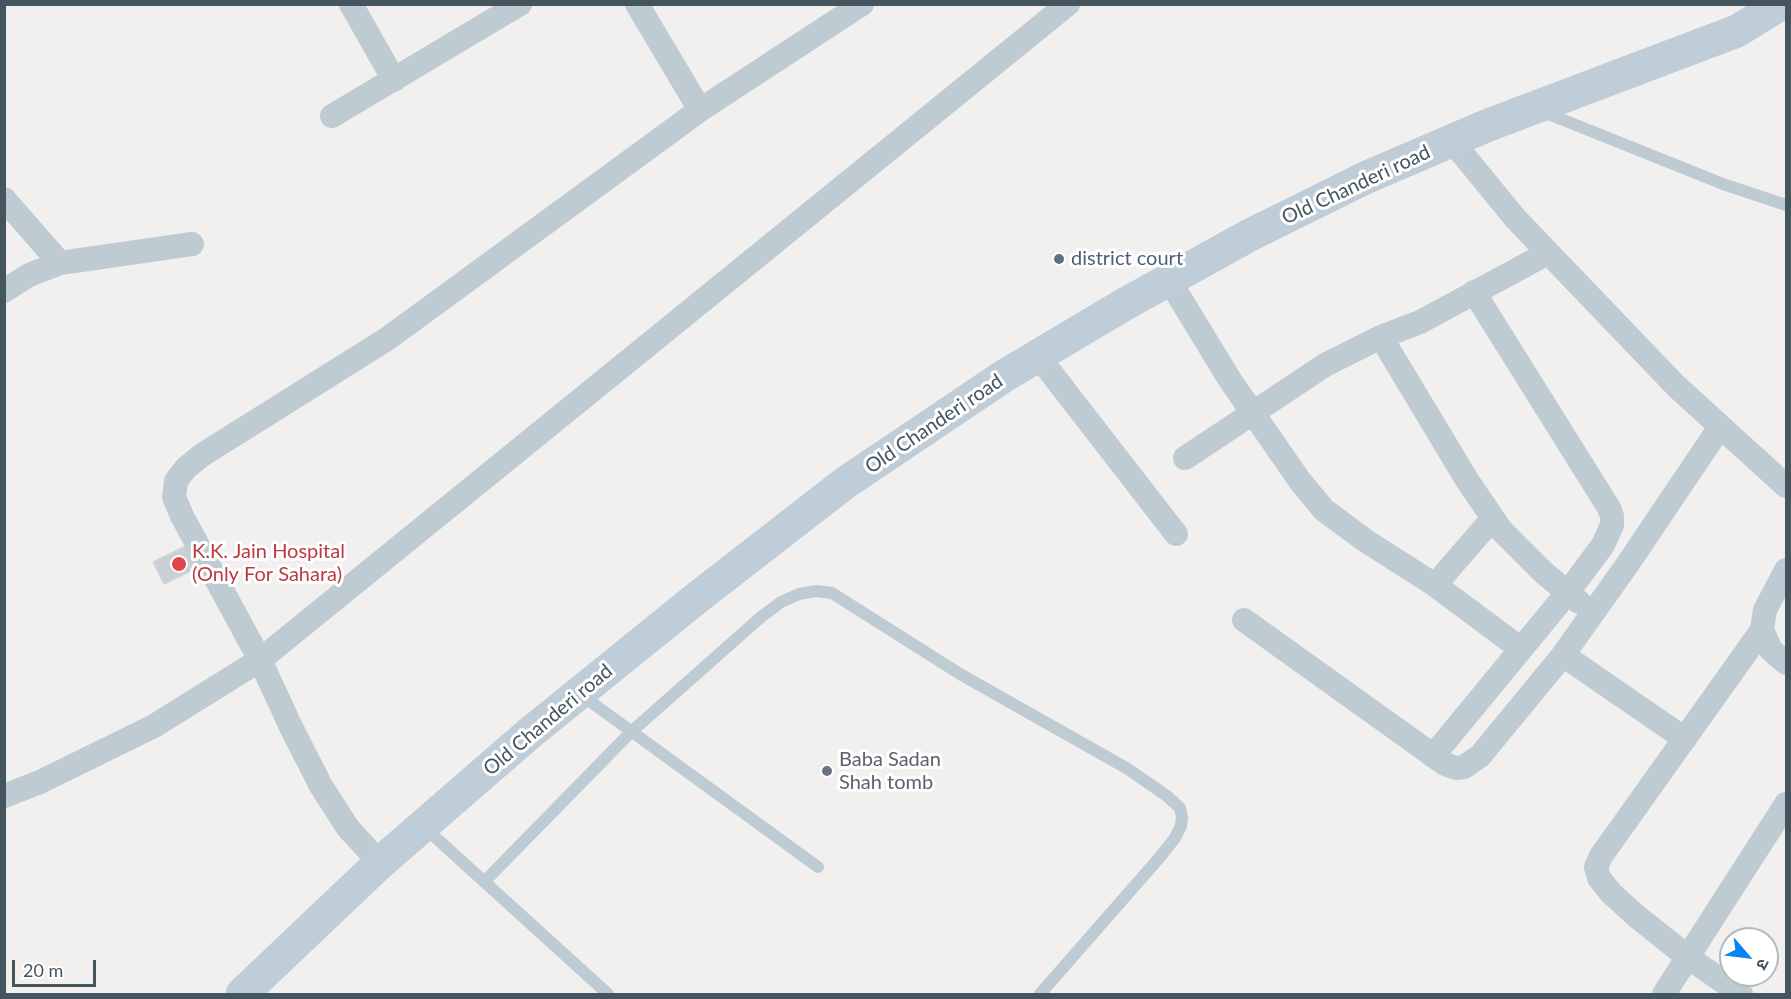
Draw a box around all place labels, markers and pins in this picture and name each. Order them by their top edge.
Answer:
place label: district court [1071,247,1183,271]
marker: district court [1052,252,1066,266]
place label: K.K. Jain Hospital (Only For Sahara) [192,540,345,587]
marker: K.K. Jain Hospital (Only For Sahara) [170,555,188,573]
place label: Baba Sadan Shah tomb [839,748,941,795]
marker: Baba Sadan Shah tomb [820,764,834,778]

